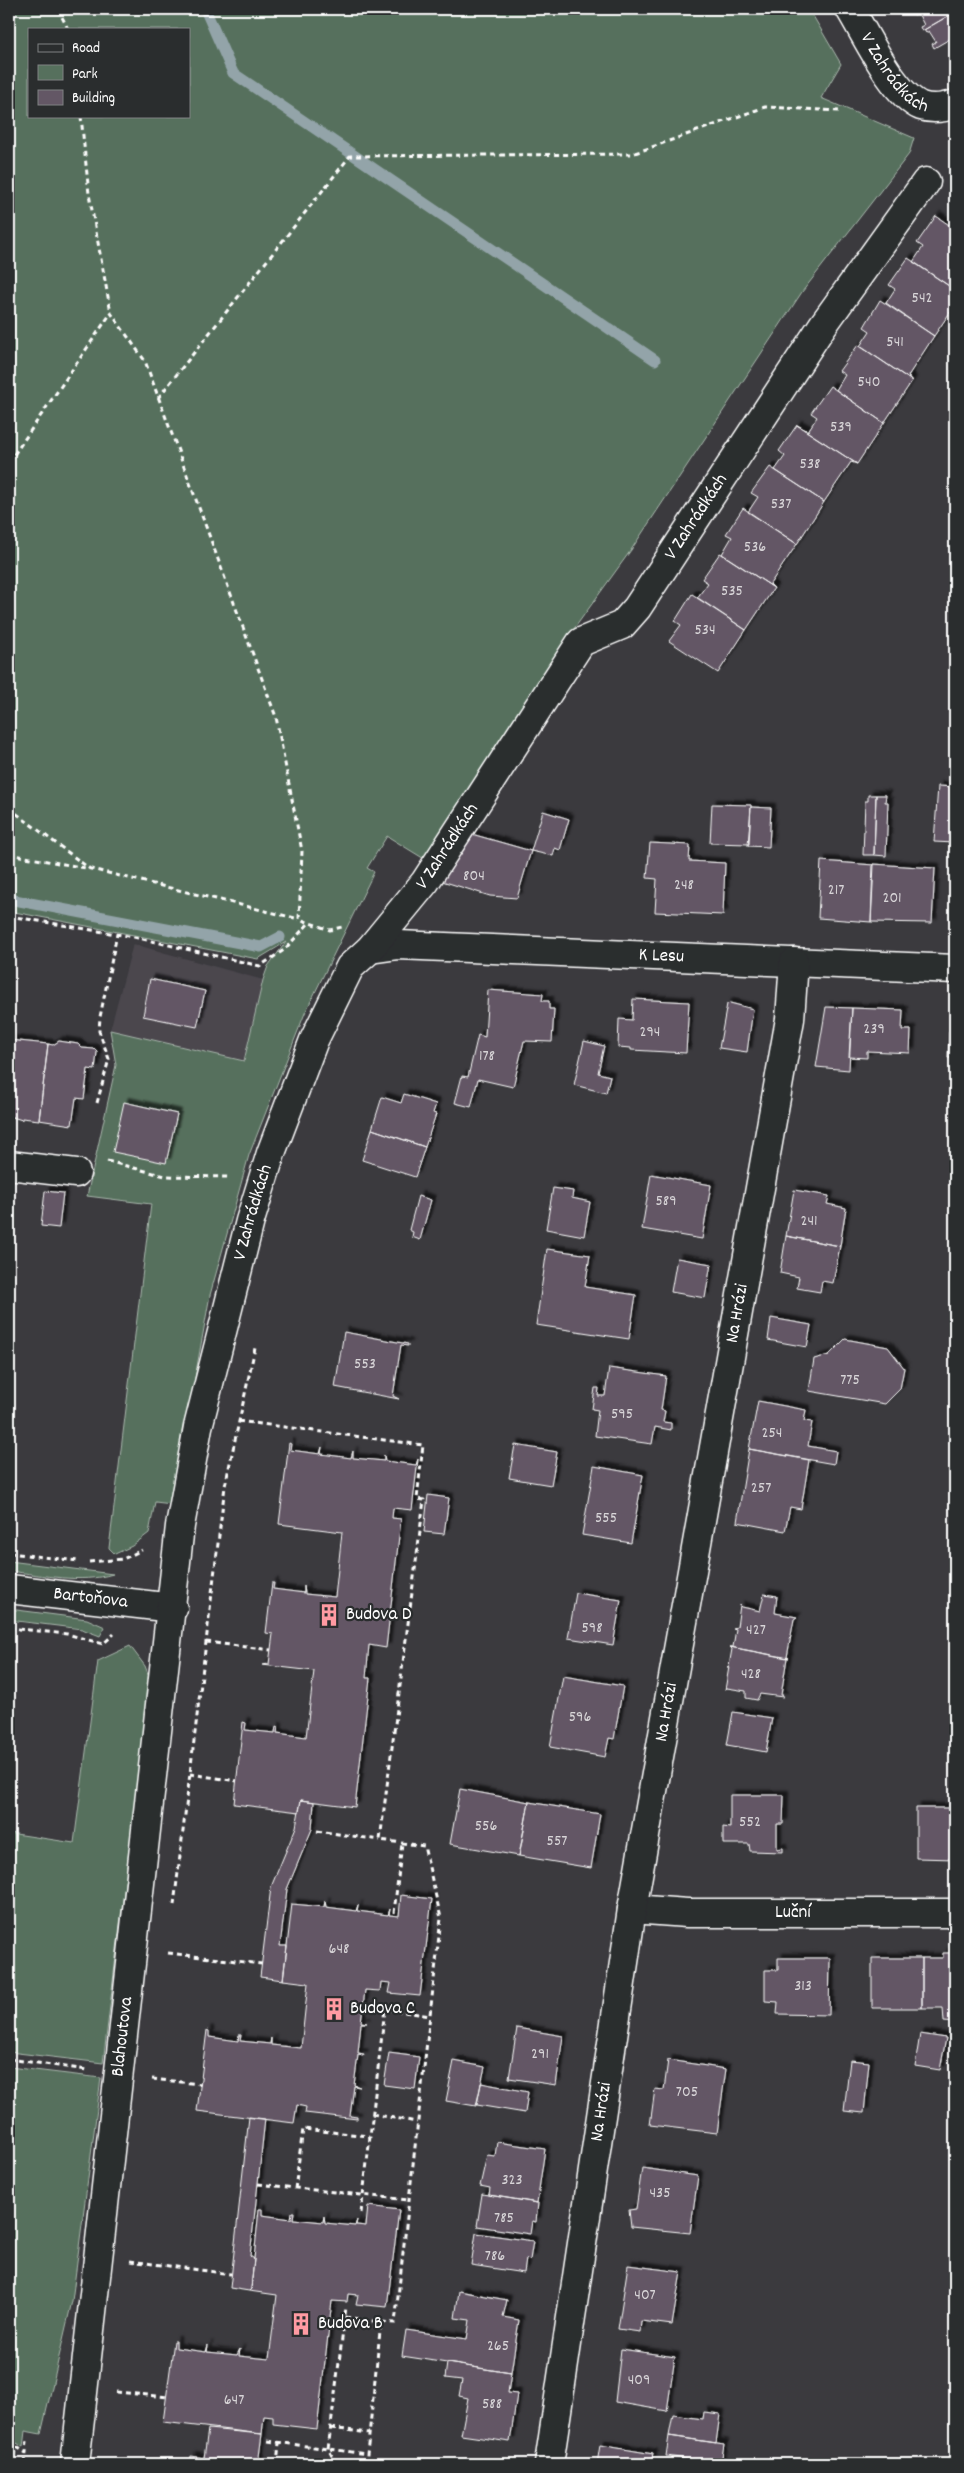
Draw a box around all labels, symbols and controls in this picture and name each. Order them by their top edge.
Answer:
legend [28,28,190,118]
street label: V Zahrádkách [853,28,931,121]
text: Road [72,38,100,60]
text: Park [72,64,98,86]
text: Building [72,88,115,110]
house number: 542 [911,287,933,310]
house number: 541 [886,331,904,354]
house number: 540 [858,371,880,394]
house number: 539 [830,416,852,439]
house number: 538 [800,453,820,476]
street label: V Zahrádkách [658,469,735,566]
house number: 537 [771,493,791,516]
house number: 536 [744,536,766,559]
house number: 535 [721,580,743,603]
house number: 534 [694,619,716,642]
street label: V Zahrádkách [410,798,486,896]
house number: 804 [463,865,485,888]
house number: 248 [674,874,694,897]
house number: 217 [828,879,844,902]
house number: 201 [882,887,902,910]
street label: K Lesu [638,942,685,971]
house number: 239 [863,1018,885,1041]
house number: 294 [640,1021,660,1044]
house number: 178 [479,1045,495,1068]
street label: V Zahrádkách [227,1161,280,1263]
house number: 589 [655,1190,677,1213]
house number: 241 [800,1210,818,1233]
street label: Na Hrázi [719,1281,756,1345]
house number: 553 [354,1353,376,1376]
house number: 775 [840,1369,860,1392]
house number: 595 [611,1403,633,1426]
house number: 254 [761,1422,783,1445]
house number: 257 [751,1477,771,1500]
house number: 555 [595,1507,617,1530]
street label: Bartoňova [52,1581,130,1616]
building icon: Budova D [316,1602,342,1628]
place label: Budova D [346,1602,412,1629]
house number: 598 [581,1617,603,1640]
house number: 427 [746,1619,766,1642]
house number: 428 [741,1663,761,1686]
street label: Na Hrázi [648,1680,686,1744]
house number: 596 [569,1706,591,1729]
house number: 552 [739,1811,761,1834]
house number: 556 [475,1815,497,1838]
house number: 557 [547,1830,567,1853]
street label: Luční [775,1900,812,1927]
house number: 648 [329,1938,349,1961]
house number: 313 [794,1975,812,1998]
street label: Blahoutova [105,1994,141,2078]
building icon: Budova C [321,1996,347,2022]
place label: Budova C [350,1996,415,2023]
house number: 291 [531,2043,549,2066]
street label: Na Hrázi [584,2080,619,2143]
house number: 705 [676,2081,698,2104]
house number: 323 [501,2169,523,2192]
house number: 435 [649,2182,671,2205]
house number: 785 [494,2207,514,2230]
house number: 786 [485,2245,505,2268]
house number: 407 [634,2284,656,2307]
building icon: Budova B [288,2311,314,2337]
place label: Budova B [318,2311,383,2338]
house number: 265 [487,2335,509,2358]
house number: 409 [628,2369,650,2392]
house number: 647 [224,2389,244,2412]
house number: 588 [482,2393,502,2416]

